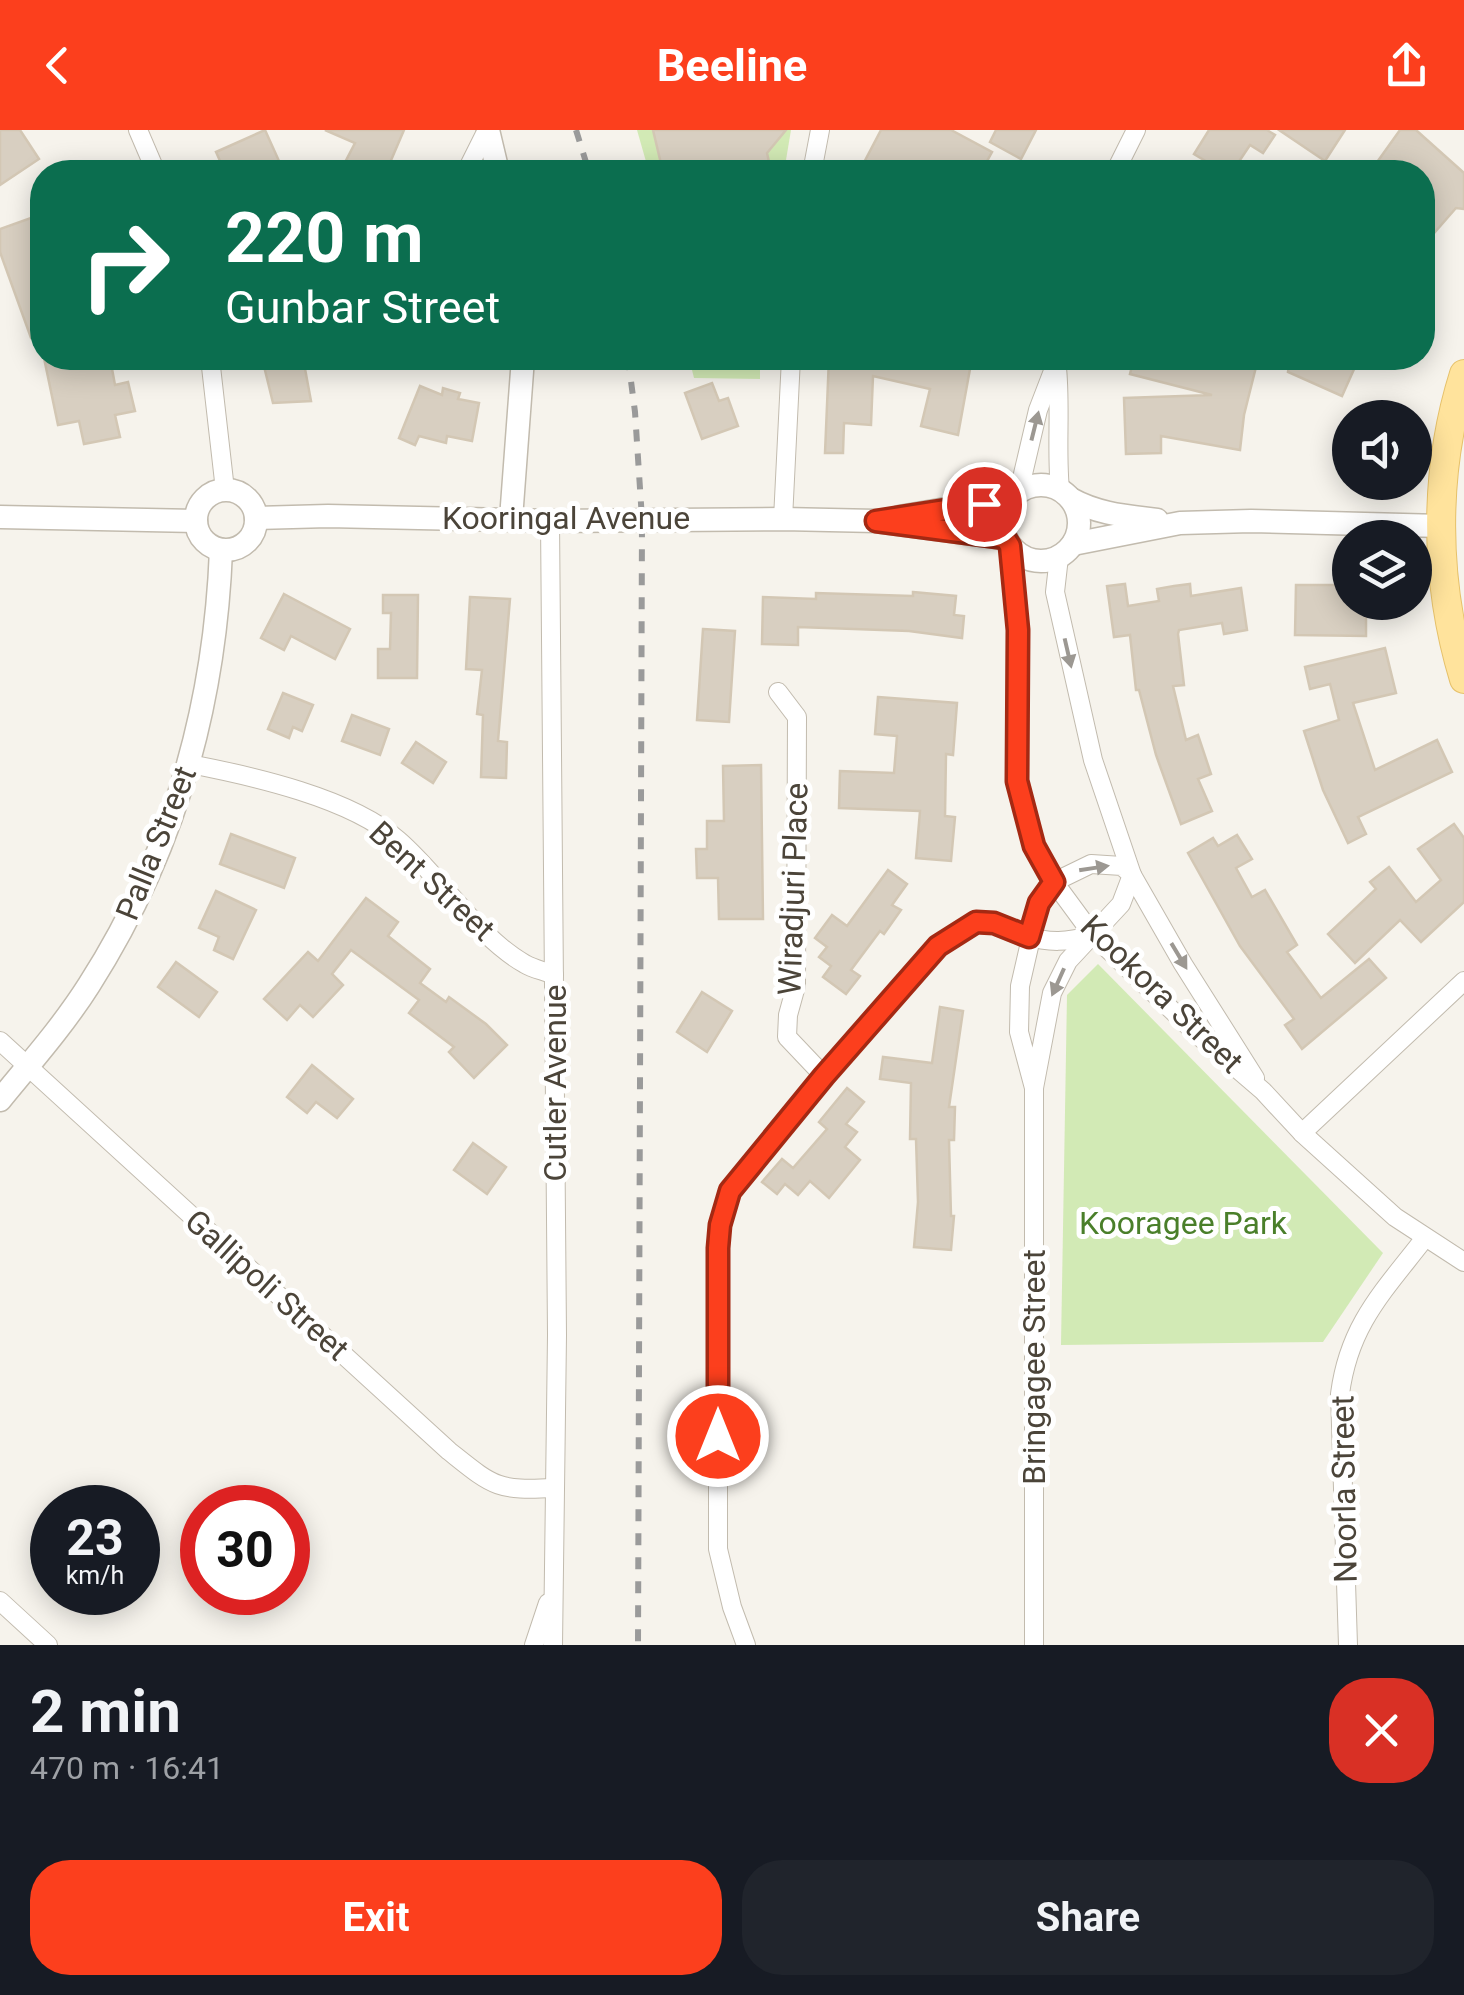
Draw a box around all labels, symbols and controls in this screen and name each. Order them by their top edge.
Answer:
icon: back [30,38,85,93]
icon: share [1379,38,1434,93]
text: Beeline [657,39,807,92]
text: 220 m [225,197,424,279]
icon: right [60,200,190,330]
text: Gunbar Street [225,281,500,334]
map controls [1332,400,1432,620]
button: sound [1332,400,1432,500]
one-way arrow [1027,410,1043,441]
pin [942,462,1027,547]
icon: arrive [957,477,1012,532]
street label: Kooringal Avenue [442,499,690,537]
button: layers [1332,520,1432,620]
one-way arrow [1061,637,1077,668]
street label: Palla Street [108,760,204,926]
street label: Wiradjuri Place [770,782,816,996]
street label: Bent Street [361,813,503,949]
one-way arrow [1078,860,1110,875]
street label: Kookora Street [1073,907,1251,1081]
one-way arrow [1170,942,1187,970]
one-way arrow [1050,967,1066,997]
street label: Cutler Avenue [536,984,574,1182]
street label: Gallipoli Street [177,1202,357,1368]
park label: Kooragee Park [1079,1204,1288,1242]
street label: Bringagee Street [1015,1249,1053,1485]
position arrow [666,1384,770,1488]
street label: Noorla Street [1323,1395,1365,1583]
speed limit sign: 30 [180,1485,310,1615]
text: 23 [66,1509,124,1567]
text: km/h [66,1561,124,1590]
text: 2 min [30,1676,181,1747]
button: close [1329,1678,1434,1783]
text: 470 m · 16:41 [30,1749,224,1787]
button: Exit [30,1860,722,1975]
button: Share [742,1860,1434,1975]

